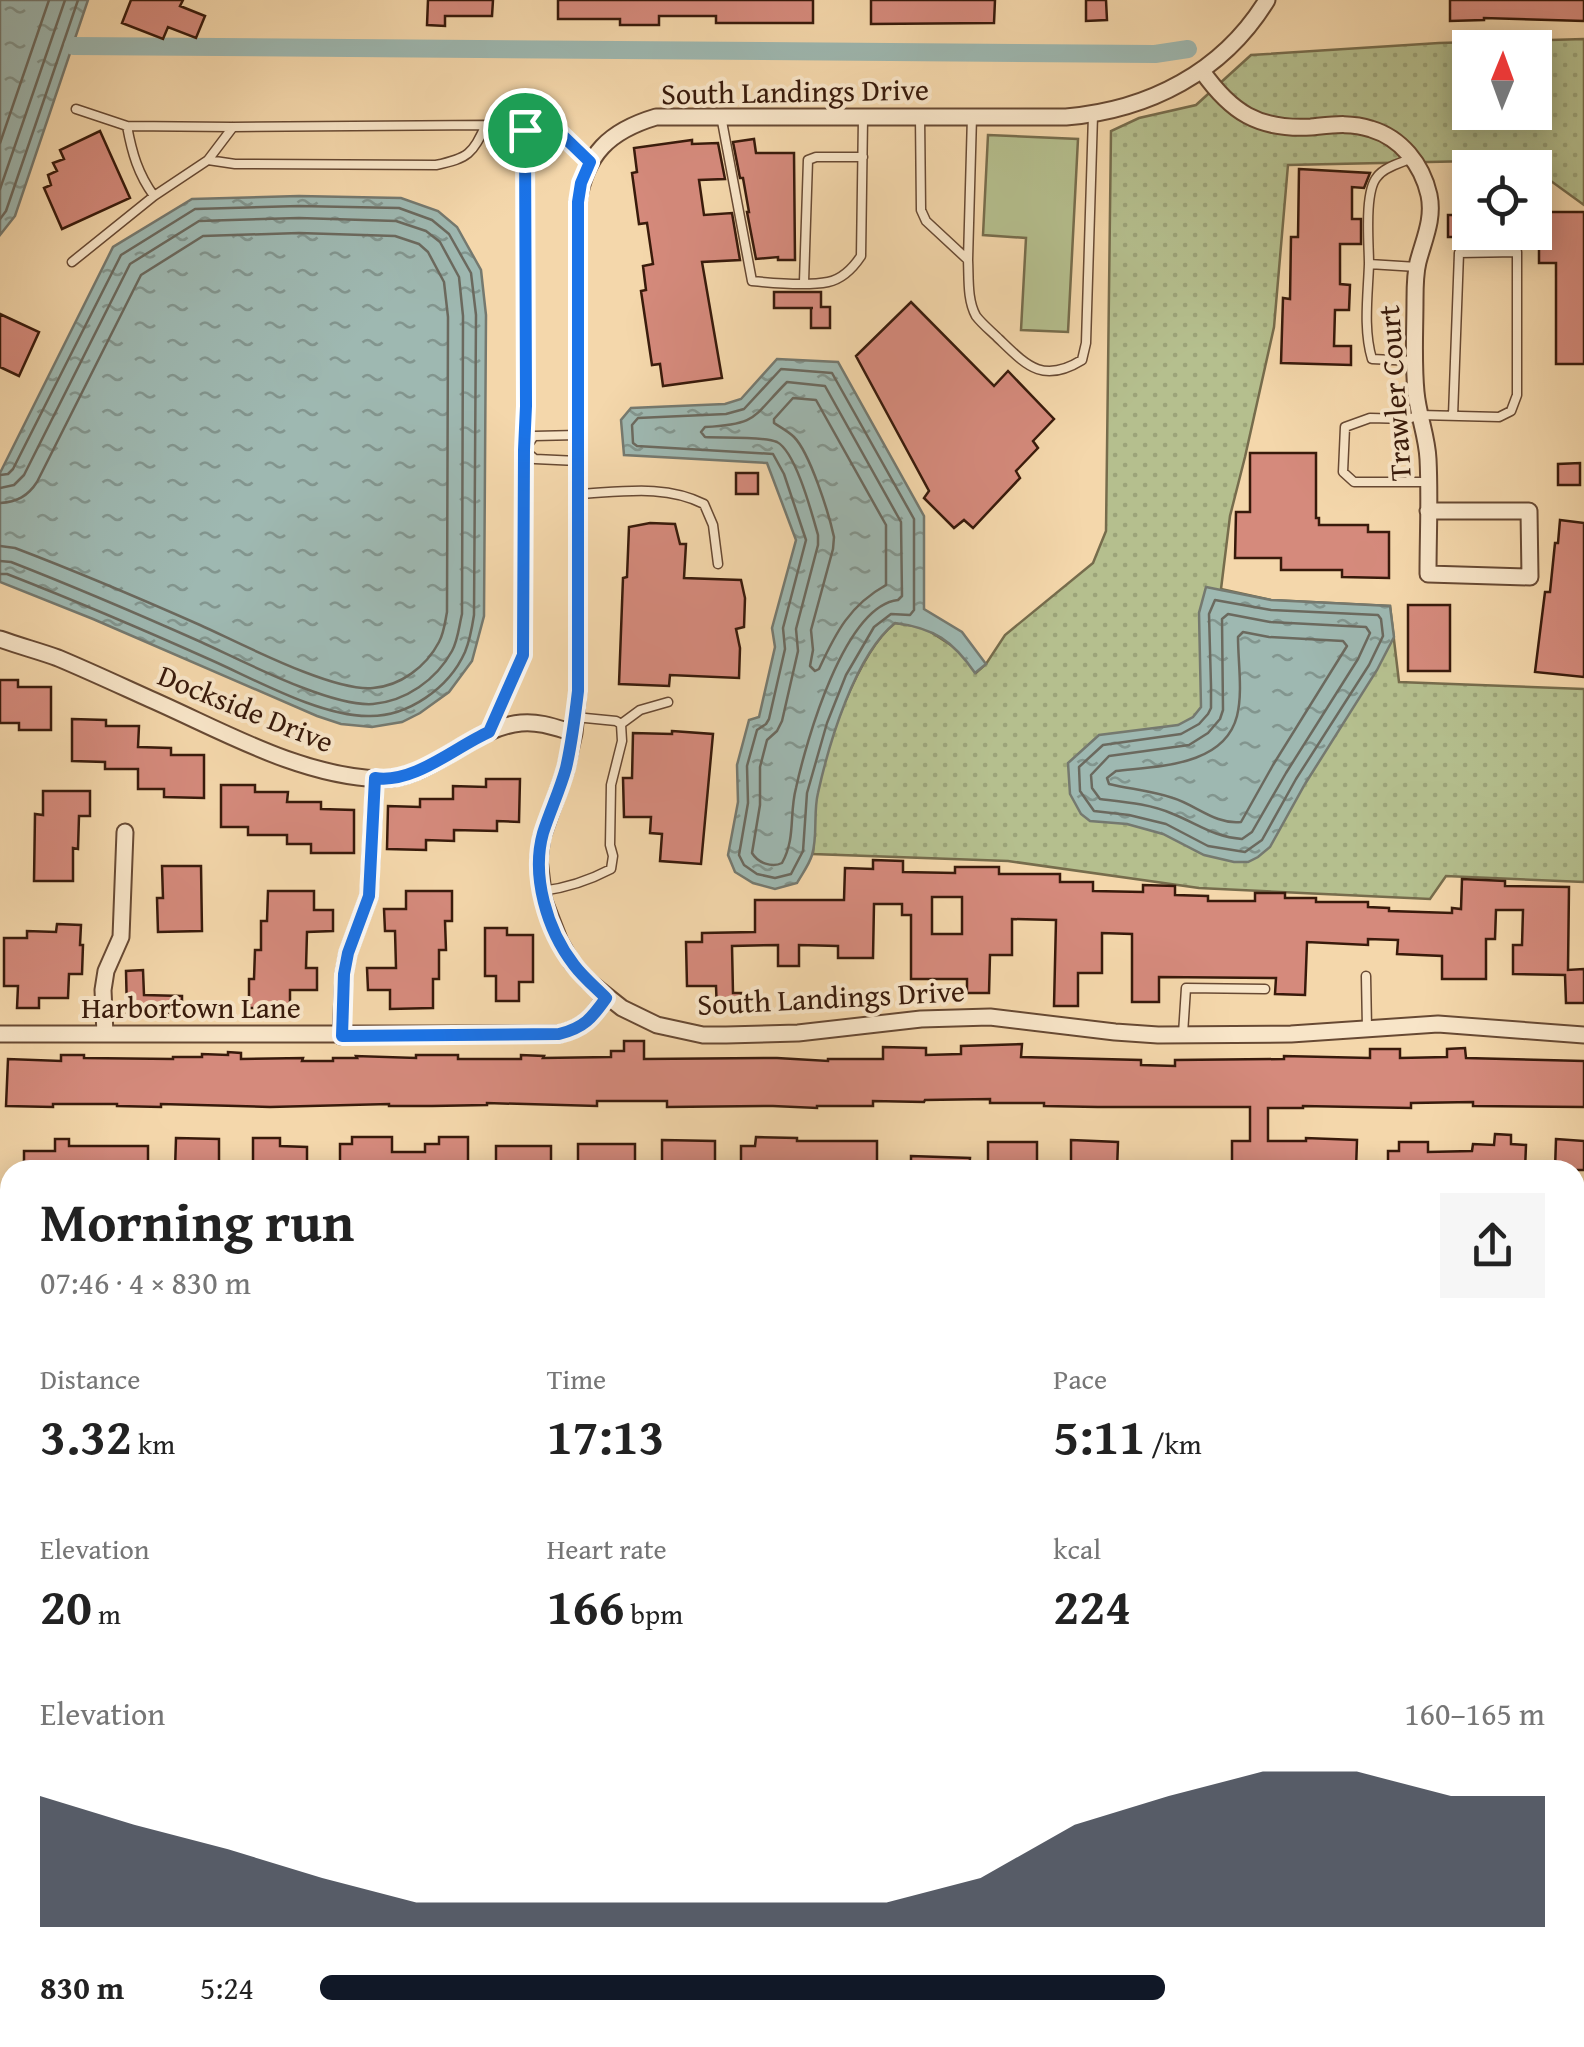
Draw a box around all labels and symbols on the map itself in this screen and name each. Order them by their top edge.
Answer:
north arrow [1452,30,1552,130]
street label: South Landings Drive [661,67,929,115]
pin [483,88,568,173]
street label: Trawler Court [1366,303,1422,482]
street label: Dockside Drive [152,653,340,763]
street label: South Landings Drive [696,968,966,1026]
street label: Harbortown Lane [81,985,301,1029]

